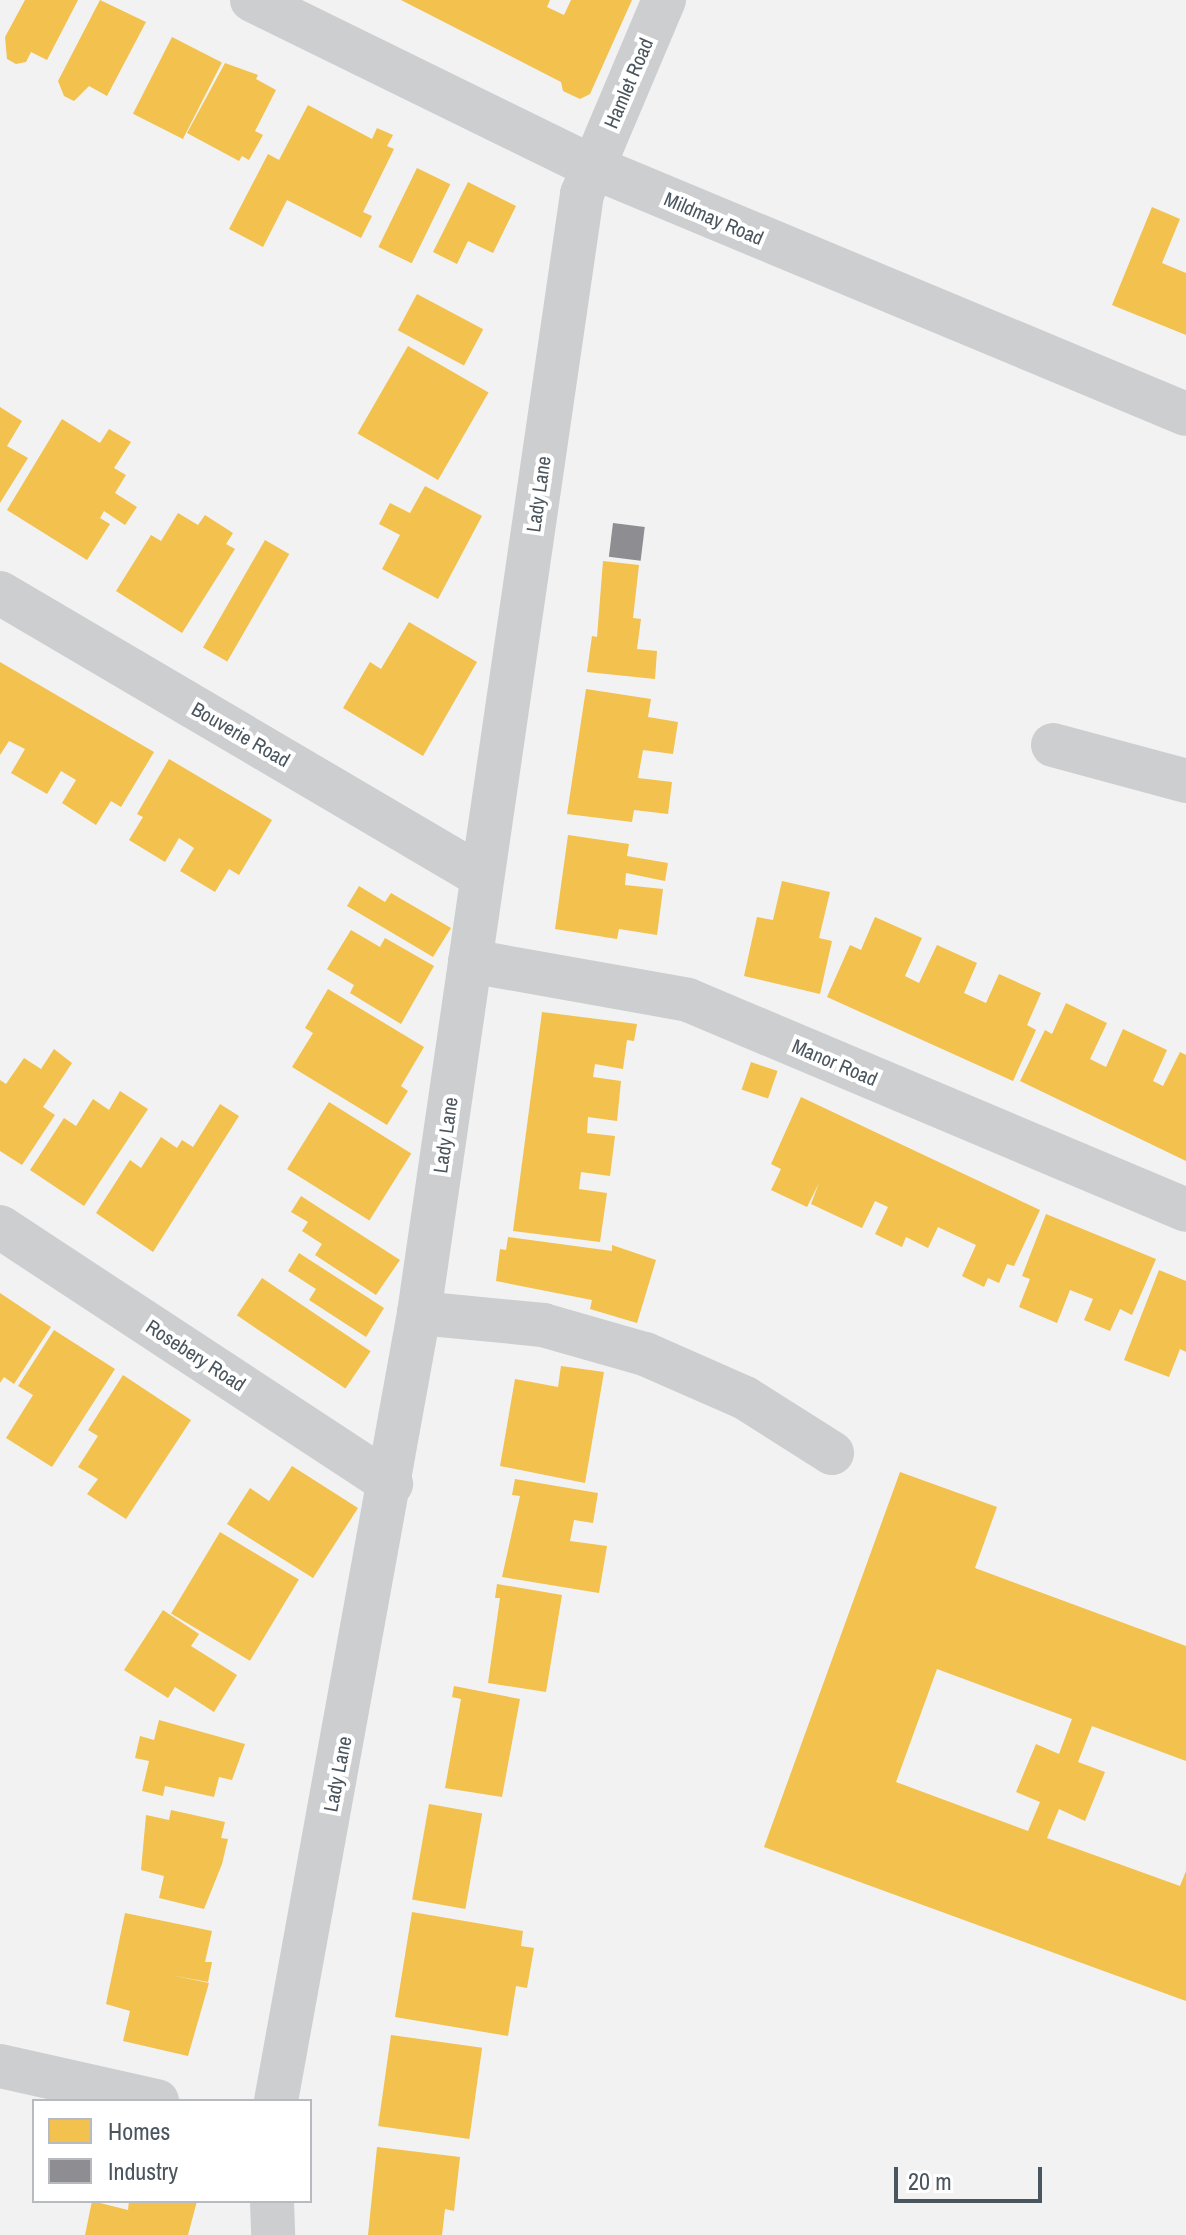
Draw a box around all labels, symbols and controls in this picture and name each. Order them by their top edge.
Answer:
street label: Hamlet Road [598,34,658,132]
street label: Mildmay Road [661,186,767,250]
street label: Lady Lane [521,454,555,534]
street label: Bouverie Road [188,696,294,772]
street label: Manor Road [789,1033,881,1091]
street label: Lady Lane [428,1095,462,1175]
street label: Rosebery Road [142,1314,250,1396]
street label: Lady Lane [318,1734,356,1814]
legend [32,2099,312,2203]
text: Homes [108,2115,170,2147]
scale bar [898,2151,1046,2201]
text: Industry [108,2155,178,2187]
text: 20 m [908,2165,952,2197]

